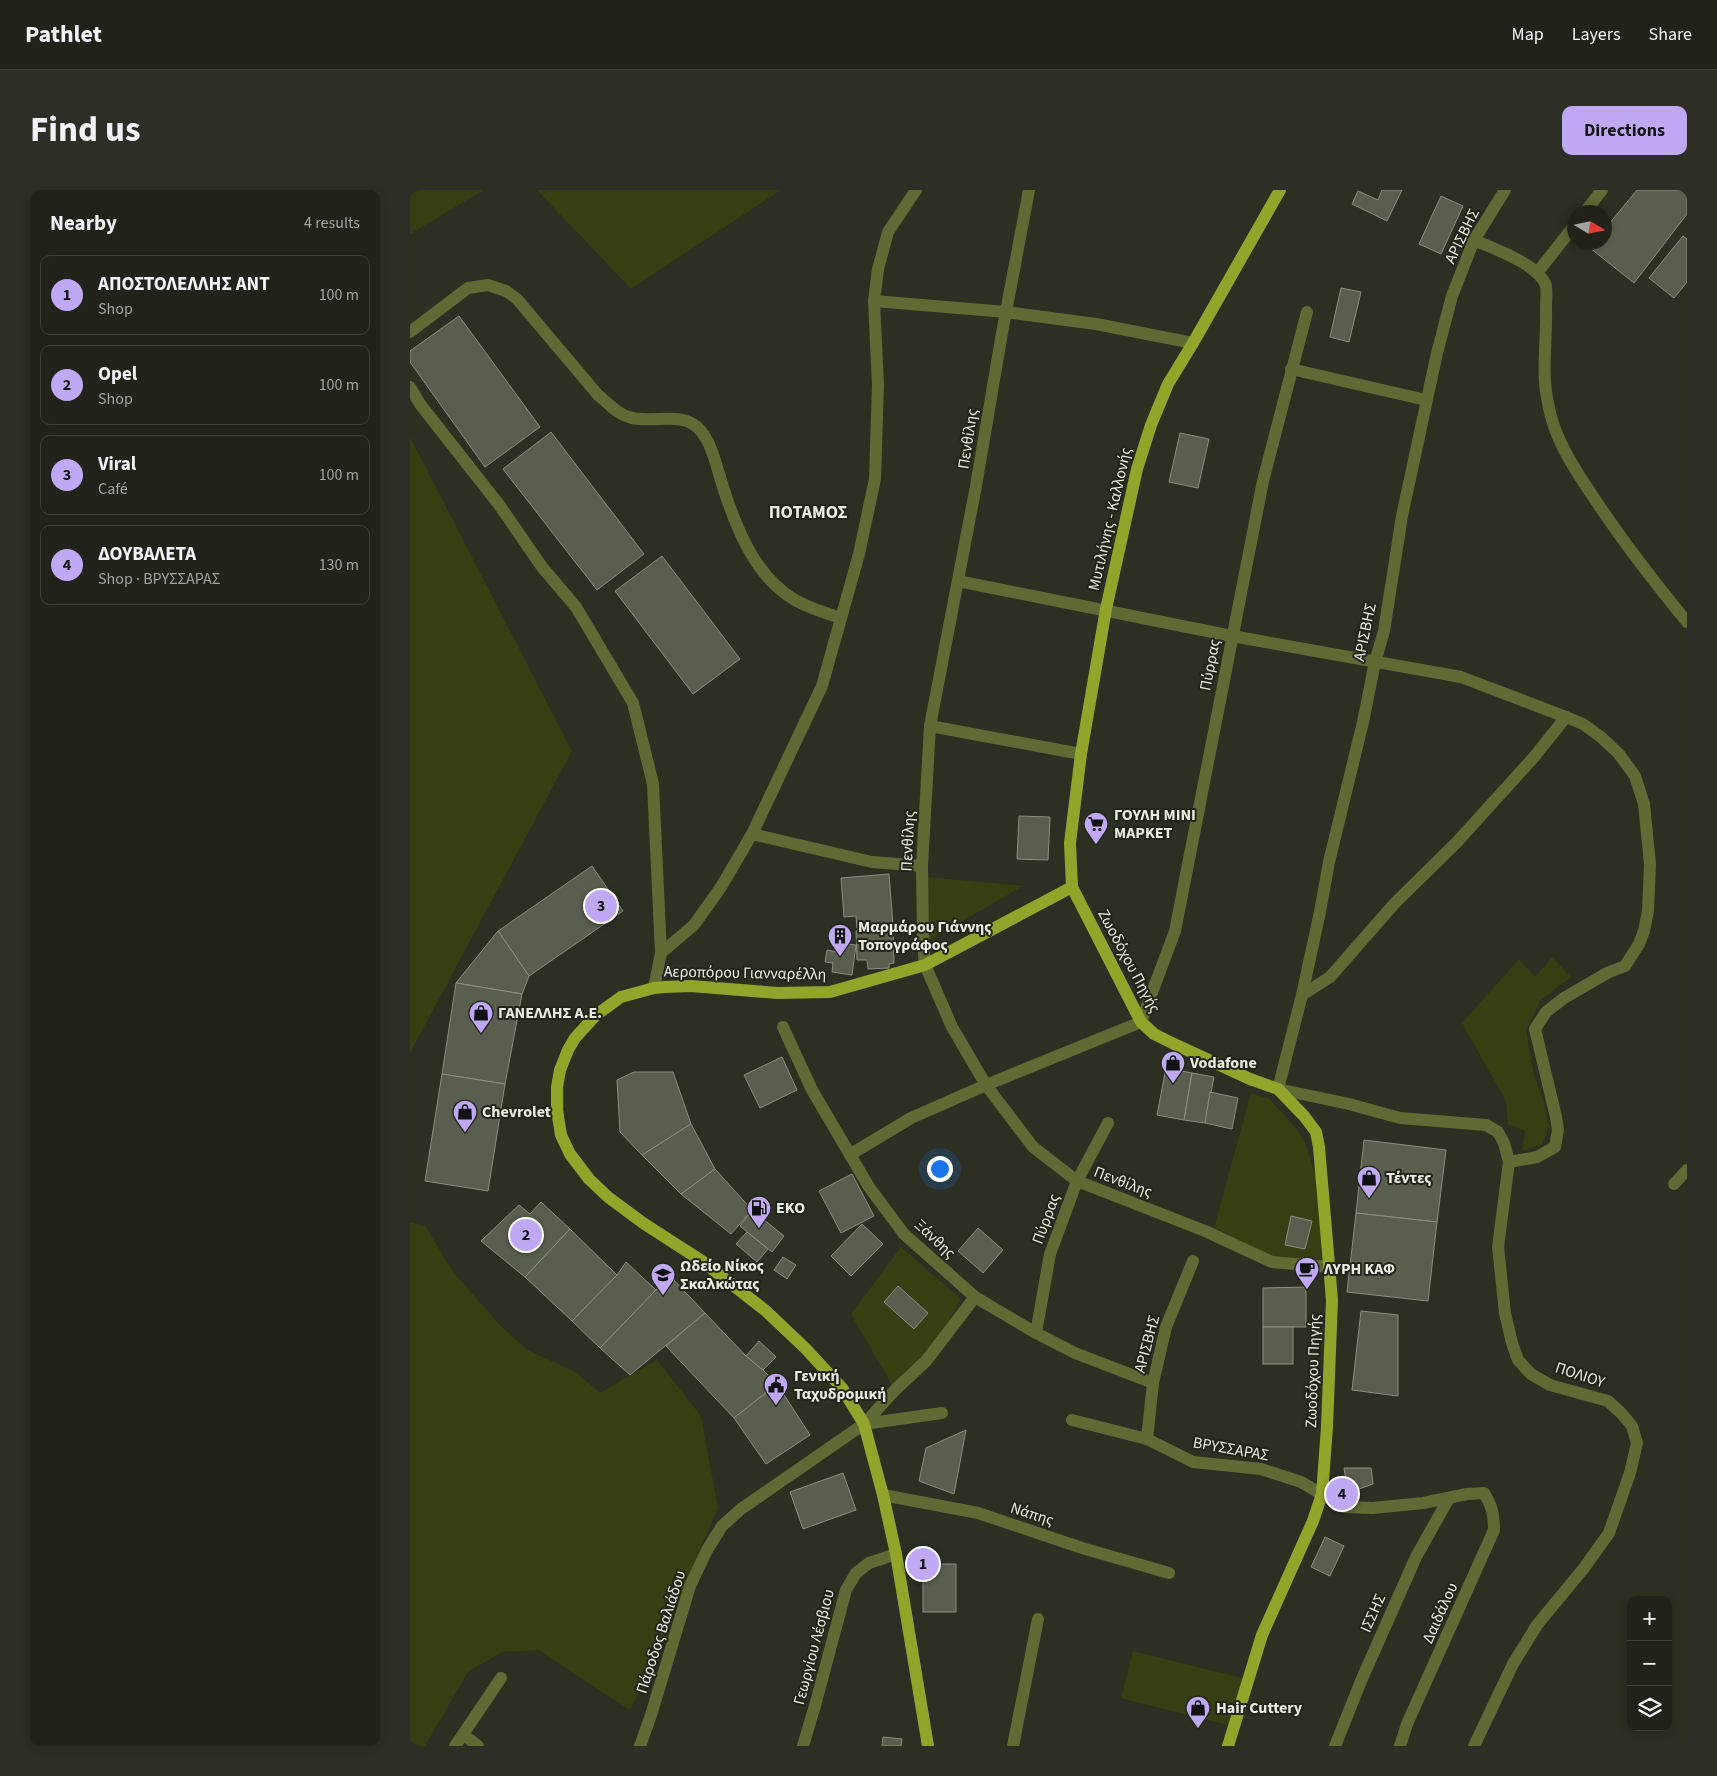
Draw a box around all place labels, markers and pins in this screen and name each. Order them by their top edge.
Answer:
place label: ΓΟΥΛΗ ΜΙΝΙ ΜΑΡΚΕΤ [1114,804,1196,844]
supermarket icon: ΓΟΥΛΗ ΜΙΝΙ ΜΑΡΚΕΤ [1083,811,1109,845]
pin: 3 [585,887,617,925]
place label: Μαρμάρου Γιάννης Τοπογράφος [858,916,991,956]
building icon: Μαρμάρου Γιάννης Τοπογράφος [827,923,853,957]
shop icon: ΓΑΝΕΛΛΗΣ Α.Ε. [468,1000,494,1034]
place label: ΓΑΝΕΛΛΗΣ Α.Ε. [498,1002,602,1024]
shop icon: Vodafone [1160,1050,1186,1084]
place label: Vodafone [1189,1052,1257,1074]
shop icon: Chevrolet [452,1099,478,1133]
place label: Chevrolet [482,1101,551,1123]
shop icon: Τέντες [1356,1165,1382,1199]
place label: Τέντες [1386,1167,1431,1189]
fuel station icon: EKO [746,1195,772,1229]
place label: EKO [776,1197,805,1219]
pin: 2 [510,1216,542,1254]
place label: Ωδείο Νίκος Σκαλκώτας [680,1255,764,1295]
cafe icon: ΛΥΡΗ ΚΑΦ [1294,1256,1320,1290]
place label: ΛΥΡΗ ΚΑΦ [1323,1258,1395,1280]
school or university icon: Ωδείο Νίκος Σκαλκώτας [650,1262,676,1296]
place label: Γενική Ταχυδρομική [794,1365,886,1405]
public building icon: Γενική Ταχυδρομική [763,1372,789,1406]
pin: 4 [1326,1475,1358,1513]
pin: 1 [907,1545,939,1583]
shop icon: Hair Cuttery [1185,1695,1211,1729]
place label: Hair Cuttery [1216,1697,1303,1719]

